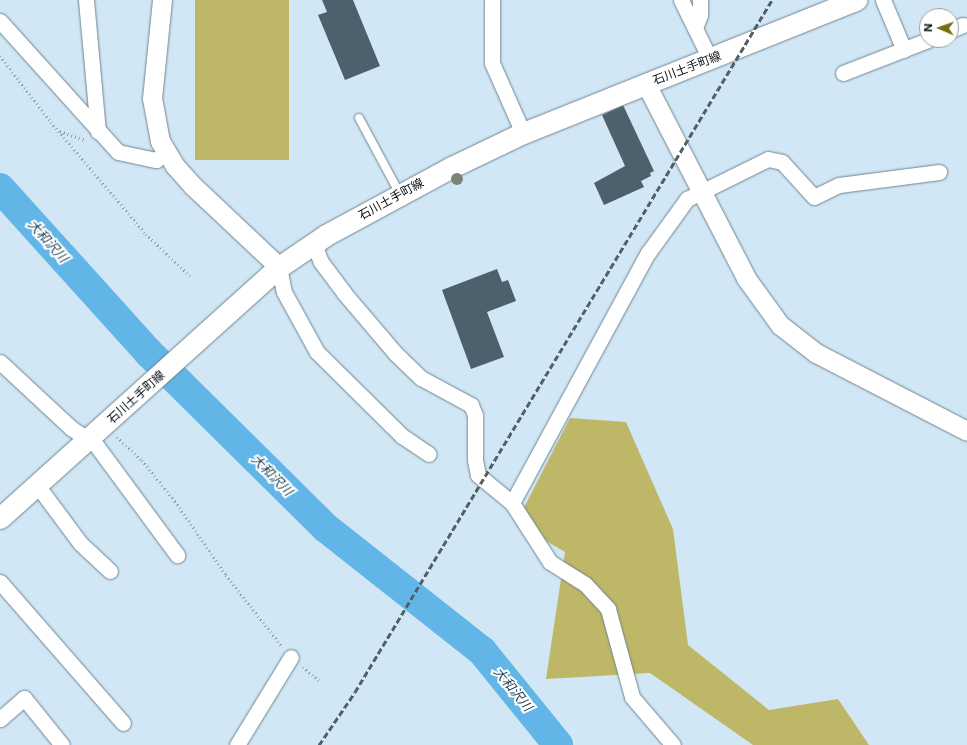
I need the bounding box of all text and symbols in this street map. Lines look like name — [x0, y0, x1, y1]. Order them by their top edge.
north arrow — [919, 8, 959, 48]
text: N — [921, 23, 935, 32]
street label: 石川土手町線 — [651, 48, 723, 88]
street label: 石川土手町線 — [356, 175, 426, 223]
water label: 大和沢川 — [25, 216, 71, 266]
street label: 石川土手町線 — [104, 368, 168, 426]
water label: 大和沢川 — [248, 451, 296, 499]
water label: 大和沢川 — [491, 664, 535, 714]

